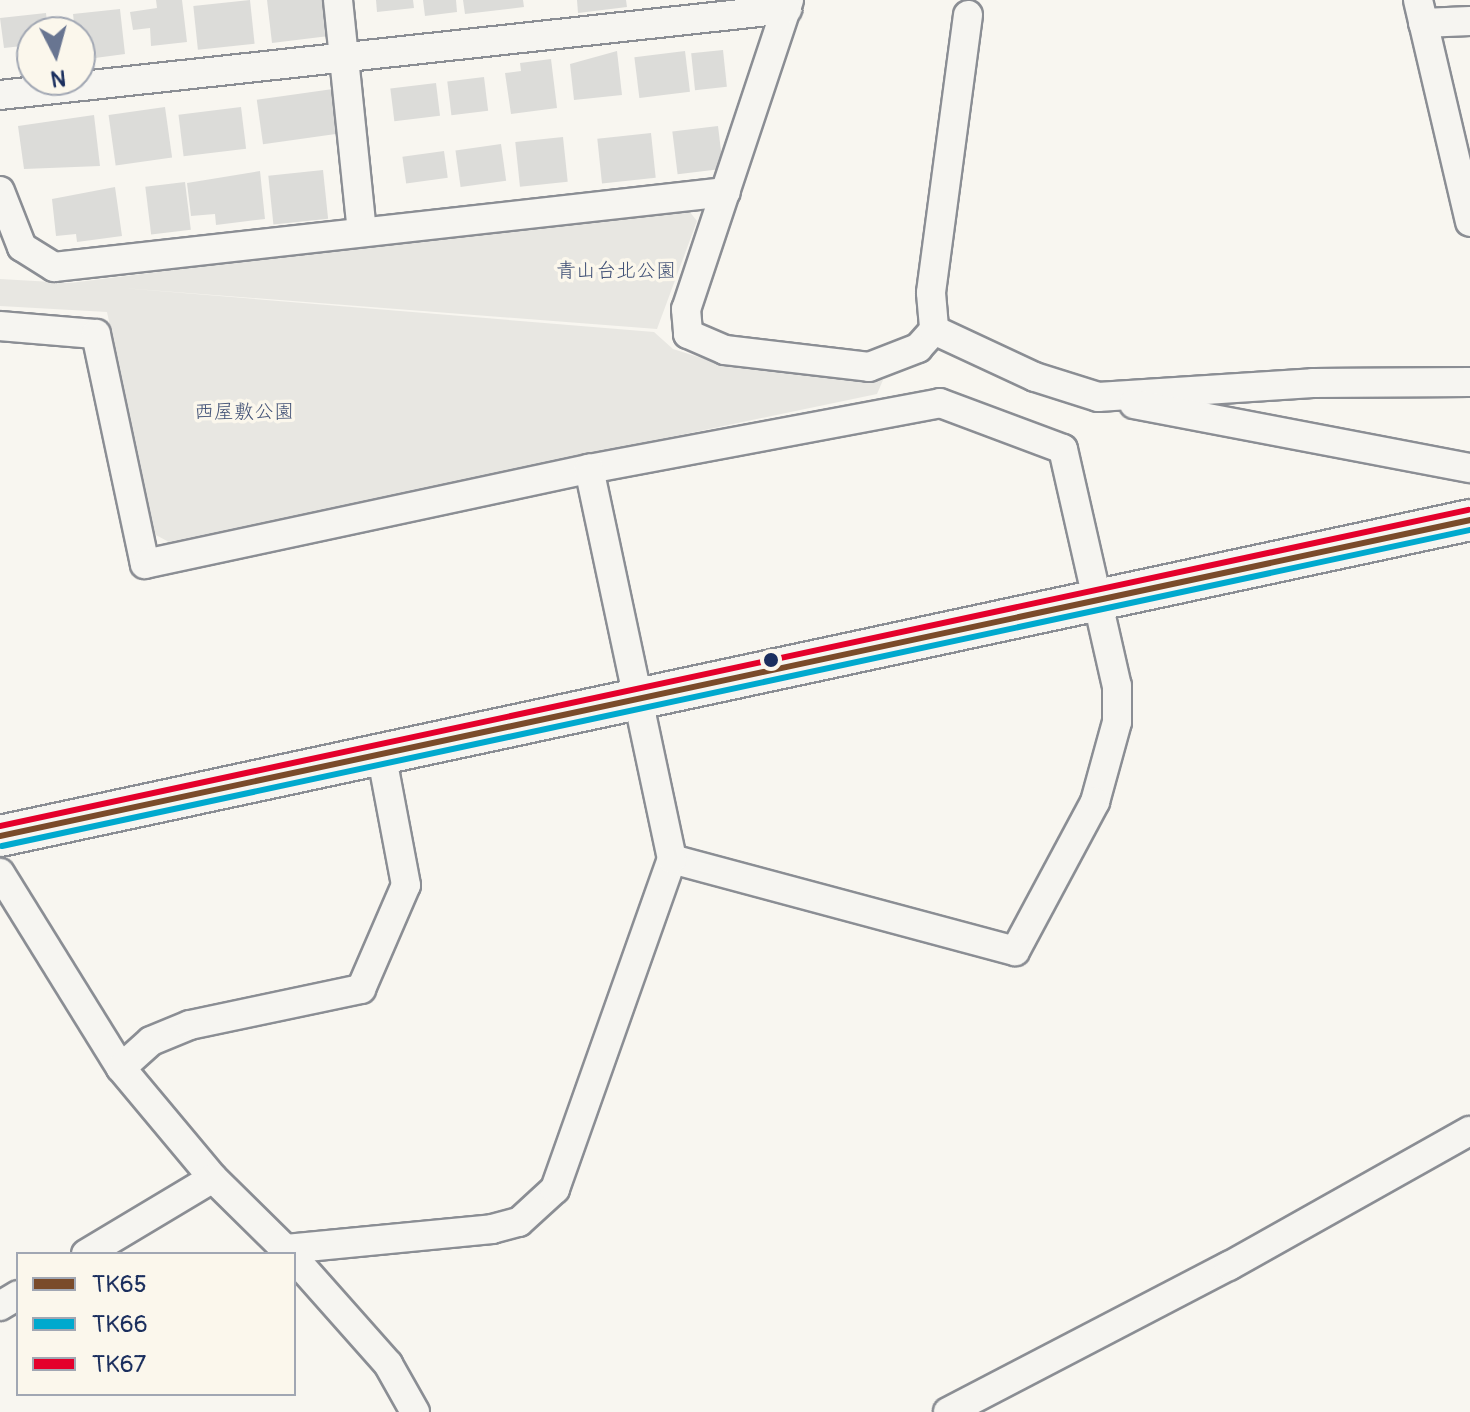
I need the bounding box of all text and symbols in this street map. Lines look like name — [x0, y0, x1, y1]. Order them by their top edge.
north arrow — [16, 16, 96, 96]
text: N — [49, 63, 67, 93]
park label: 青山台北公園 — [556, 258, 676, 282]
park label: 西屋敷公園 — [194, 399, 294, 423]
unlabelled marker — [763, 652, 779, 668]
legend — [16, 1252, 296, 1396]
text: TK65 — [92, 1270, 147, 1299]
text: TK66 — [92, 1310, 148, 1339]
text: TK67 — [92, 1350, 146, 1379]

